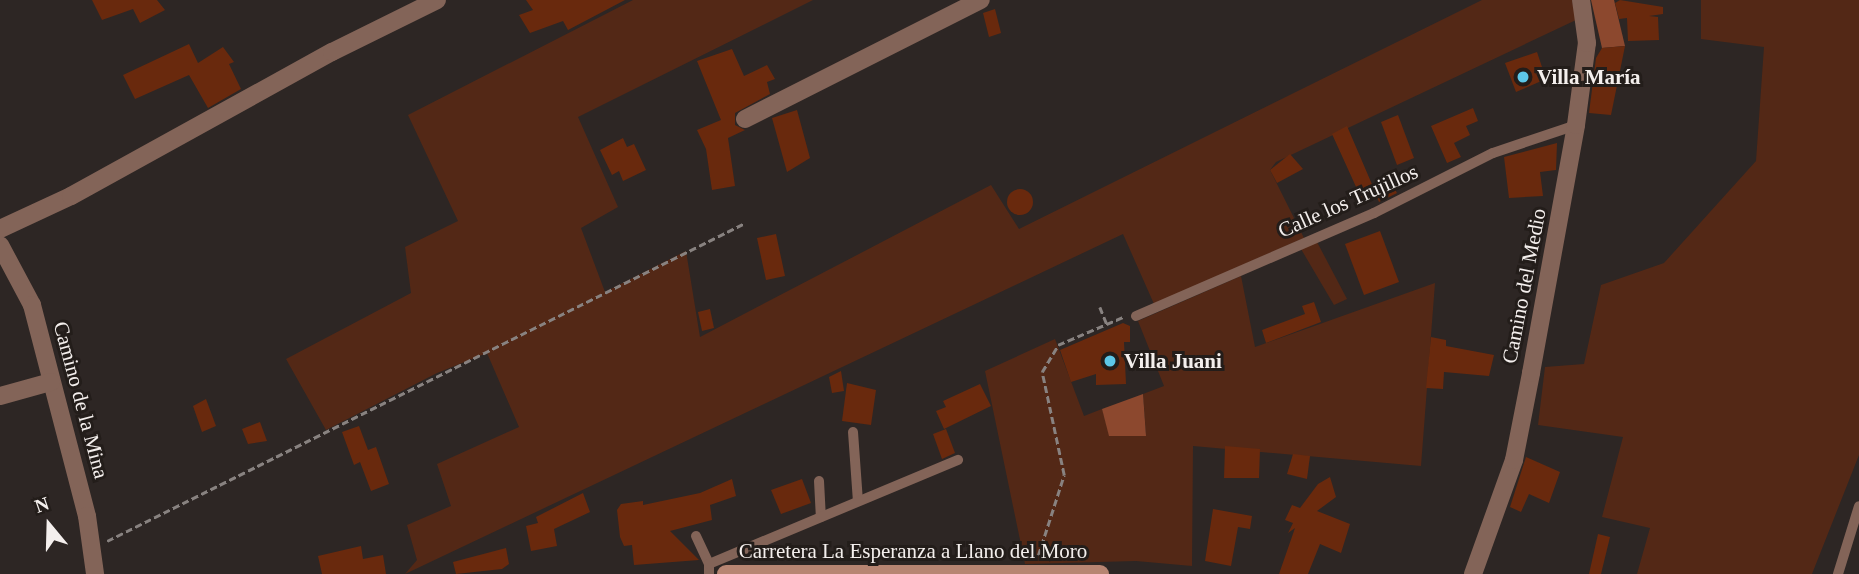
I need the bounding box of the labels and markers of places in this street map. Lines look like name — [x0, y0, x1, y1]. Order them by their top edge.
place label: Villa María — [1537, 64, 1641, 90]
marker: Villa María — [1515, 69, 1531, 85]
place label: Villa Juani — [1124, 348, 1222, 374]
marker: Villa Juani — [1102, 353, 1118, 369]

